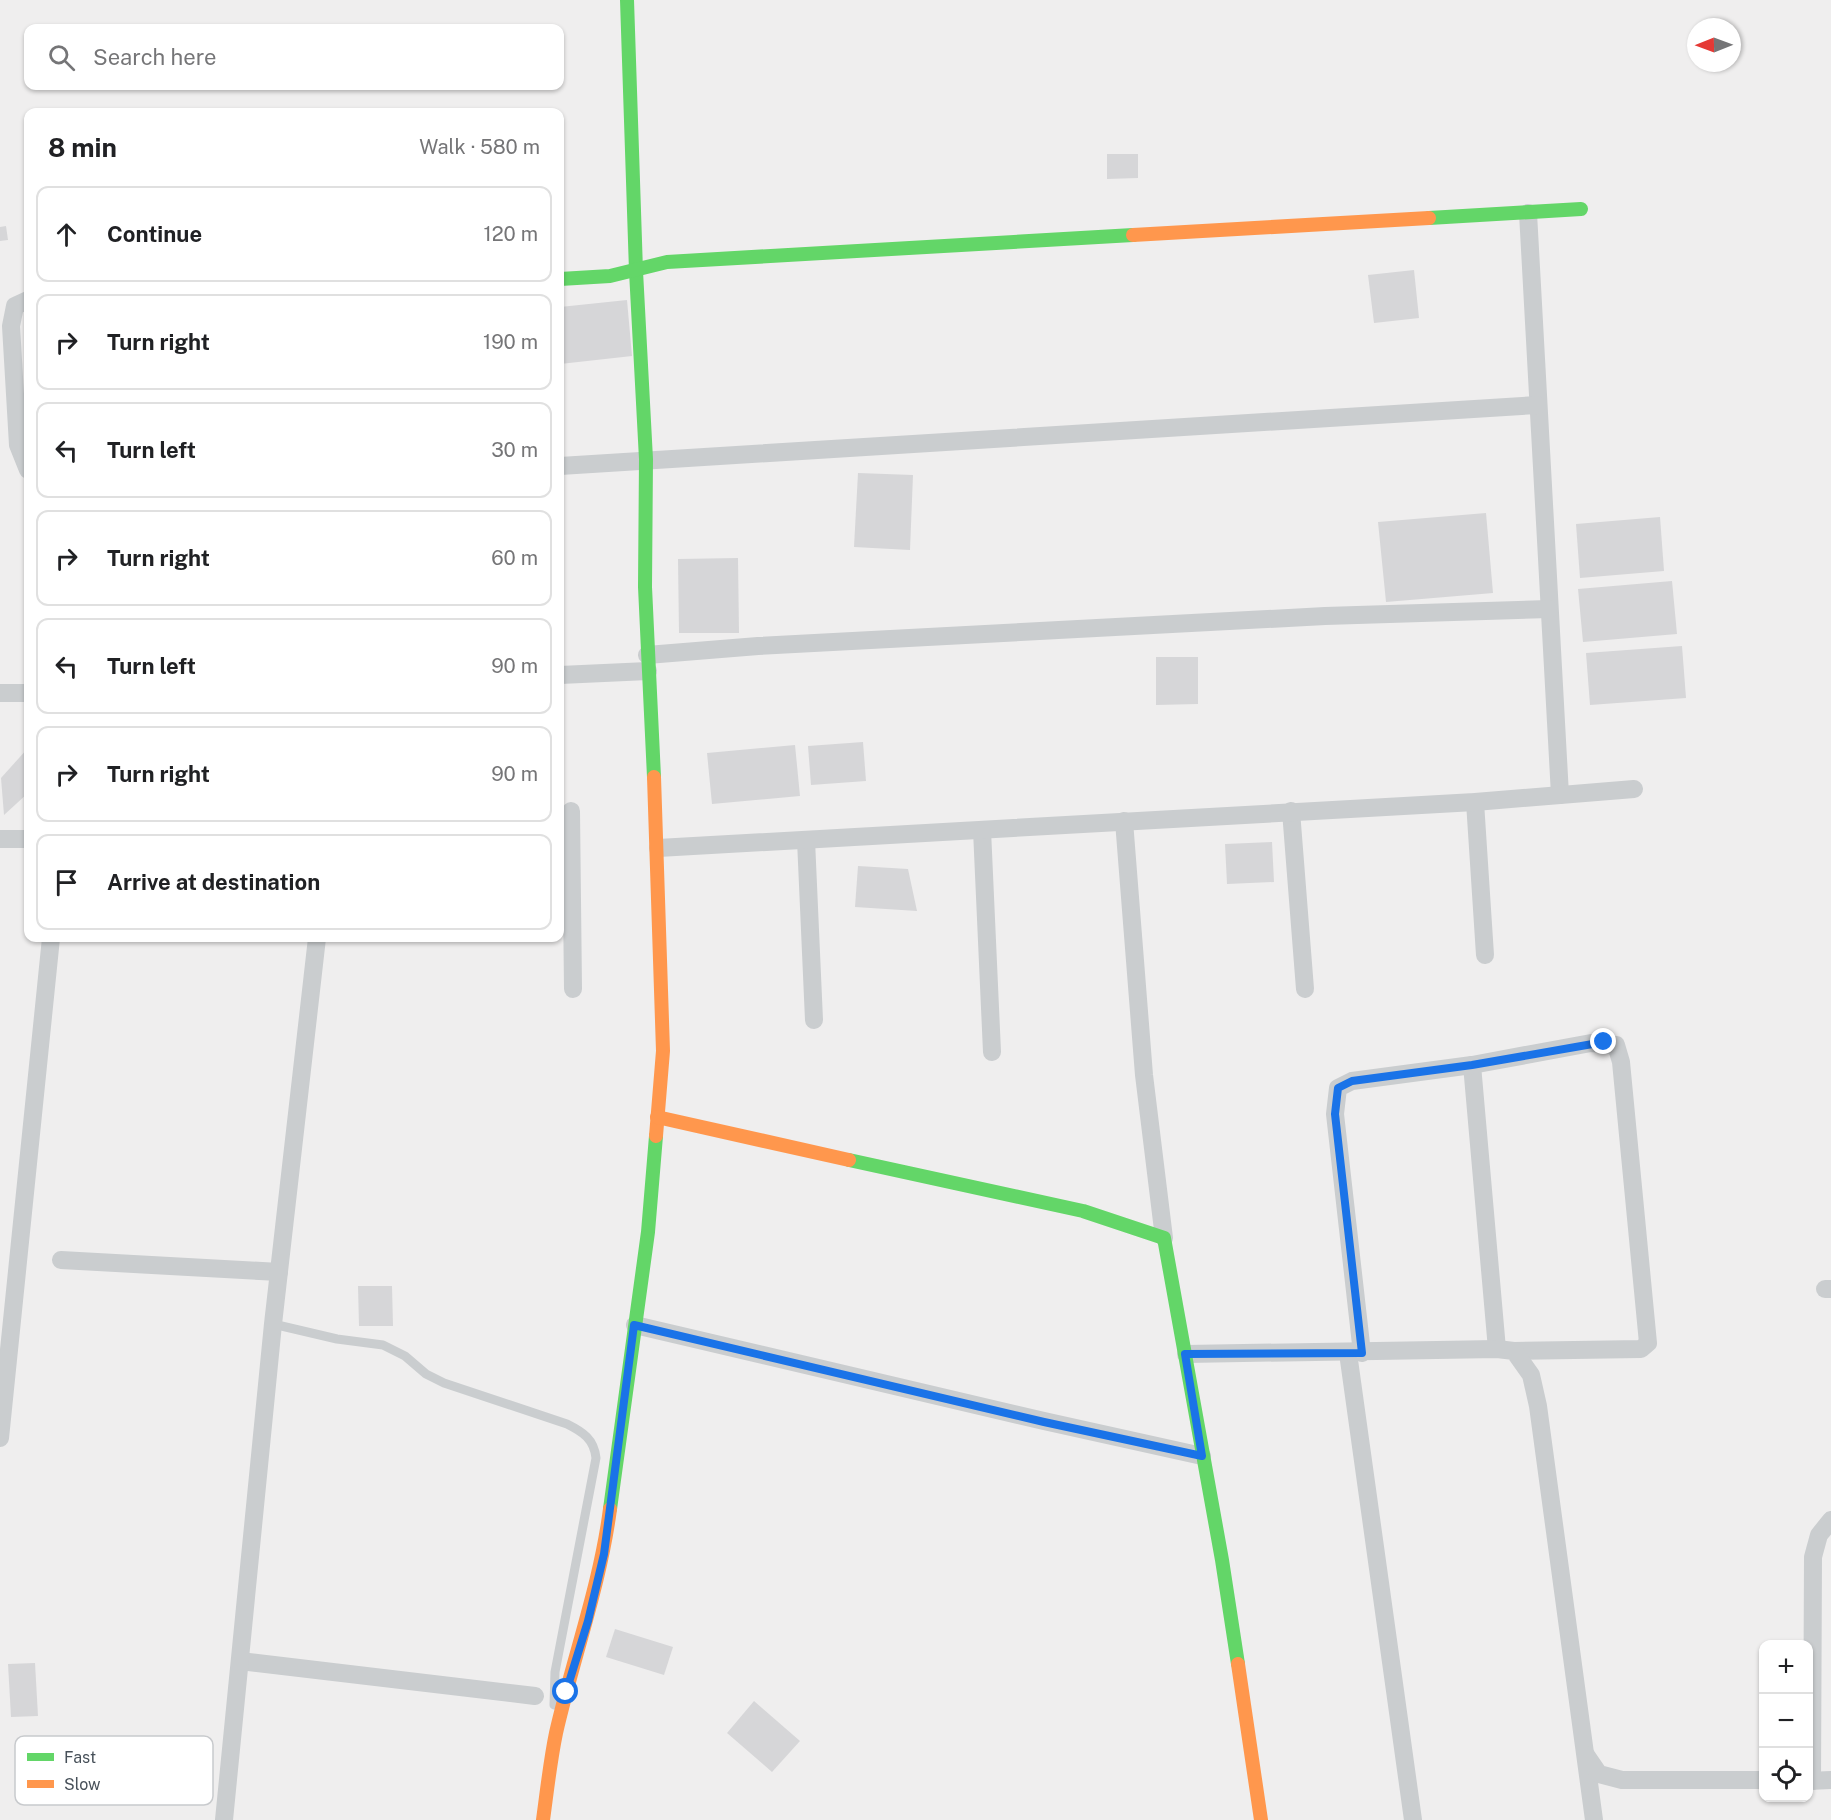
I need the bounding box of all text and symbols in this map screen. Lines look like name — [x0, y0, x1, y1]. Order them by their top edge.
north arrow — [1687, 18, 1741, 72]
search box — [24, 24, 564, 90]
icon: search — [45, 41, 78, 74]
text: Search here — [93, 44, 217, 70]
text: 8 min — [48, 132, 117, 163]
text: Walk · 580 m — [419, 135, 540, 159]
icon: ahead — [50, 218, 83, 251]
text: Continue — [107, 221, 202, 247]
text: 120 m — [484, 222, 538, 246]
icon: right — [50, 326, 83, 359]
text: Turn right — [107, 329, 210, 355]
text: 190 m — [483, 330, 538, 354]
icon: left — [50, 434, 83, 467]
text: Turn left — [107, 437, 196, 463]
text: 30 m — [491, 438, 538, 462]
icon: right — [50, 542, 83, 575]
text: Turn right — [107, 545, 210, 571]
text: 60 m — [491, 546, 538, 570]
icon: left — [50, 650, 83, 683]
text: Turn left — [107, 653, 196, 679]
text: 90 m — [491, 654, 538, 678]
icon: right — [50, 758, 83, 791]
text: Turn right — [107, 761, 210, 787]
text: 90 m — [491, 762, 538, 786]
icon: arrive — [50, 866, 83, 899]
text: Arrive at destination — [107, 869, 320, 895]
route end — [1590, 1028, 1616, 1054]
map controls — [1759, 1640, 1813, 1802]
button: + — [1759, 1640, 1813, 1694]
route start — [552, 1678, 578, 1704]
button: − — [1759, 1694, 1813, 1748]
legend — [15, 1736, 213, 1805]
text: Fast — [64, 1748, 96, 1767]
button: locate — [1759, 1748, 1813, 1802]
text: Slow — [64, 1775, 101, 1794]

